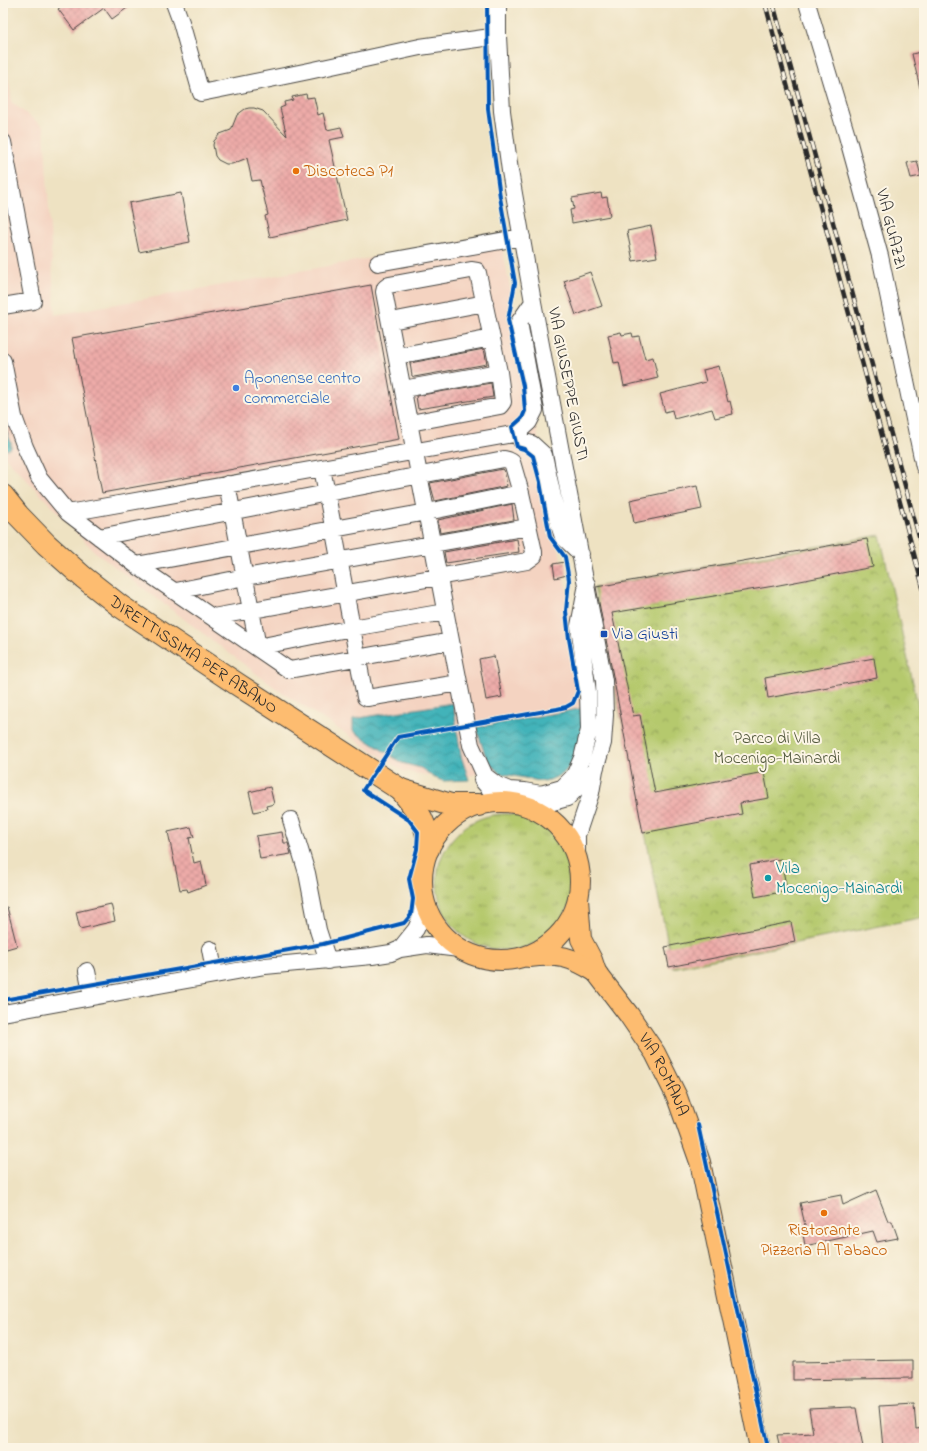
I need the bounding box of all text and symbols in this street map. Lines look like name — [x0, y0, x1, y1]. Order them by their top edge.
place label: Discoteca P1 — [303, 159, 394, 184]
marker: Discoteca P1 — [291, 166, 301, 176]
street label: VIA GUAZZI — [869, 185, 913, 272]
street label: VIA GIUSEPPE GIUSTI — [541, 304, 595, 463]
place label: Aponense centro commerciale — [244, 366, 361, 411]
marker: Aponense centro commerciale — [231, 383, 241, 393]
street label: DIRETTISSIMA PER ABANO — [103, 589, 283, 720]
place label: Via Giusti — [611, 622, 678, 647]
marker: Via Giusti — [599, 629, 609, 639]
park label: Parco di Villa Mocenigo-Mainardi — [714, 726, 840, 773]
place label: Vila Mocenigo-Mainardi — [775, 856, 903, 903]
marker: Vila Mocenigo-Mainardi — [763, 873, 773, 883]
street label: VIA ROMANA — [632, 1027, 695, 1119]
marker: Ristorante Pizzeria Al Tabaco — [819, 1208, 829, 1218]
place label: Ristorante Pizzeria Al Tabaco — [761, 1218, 887, 1263]

